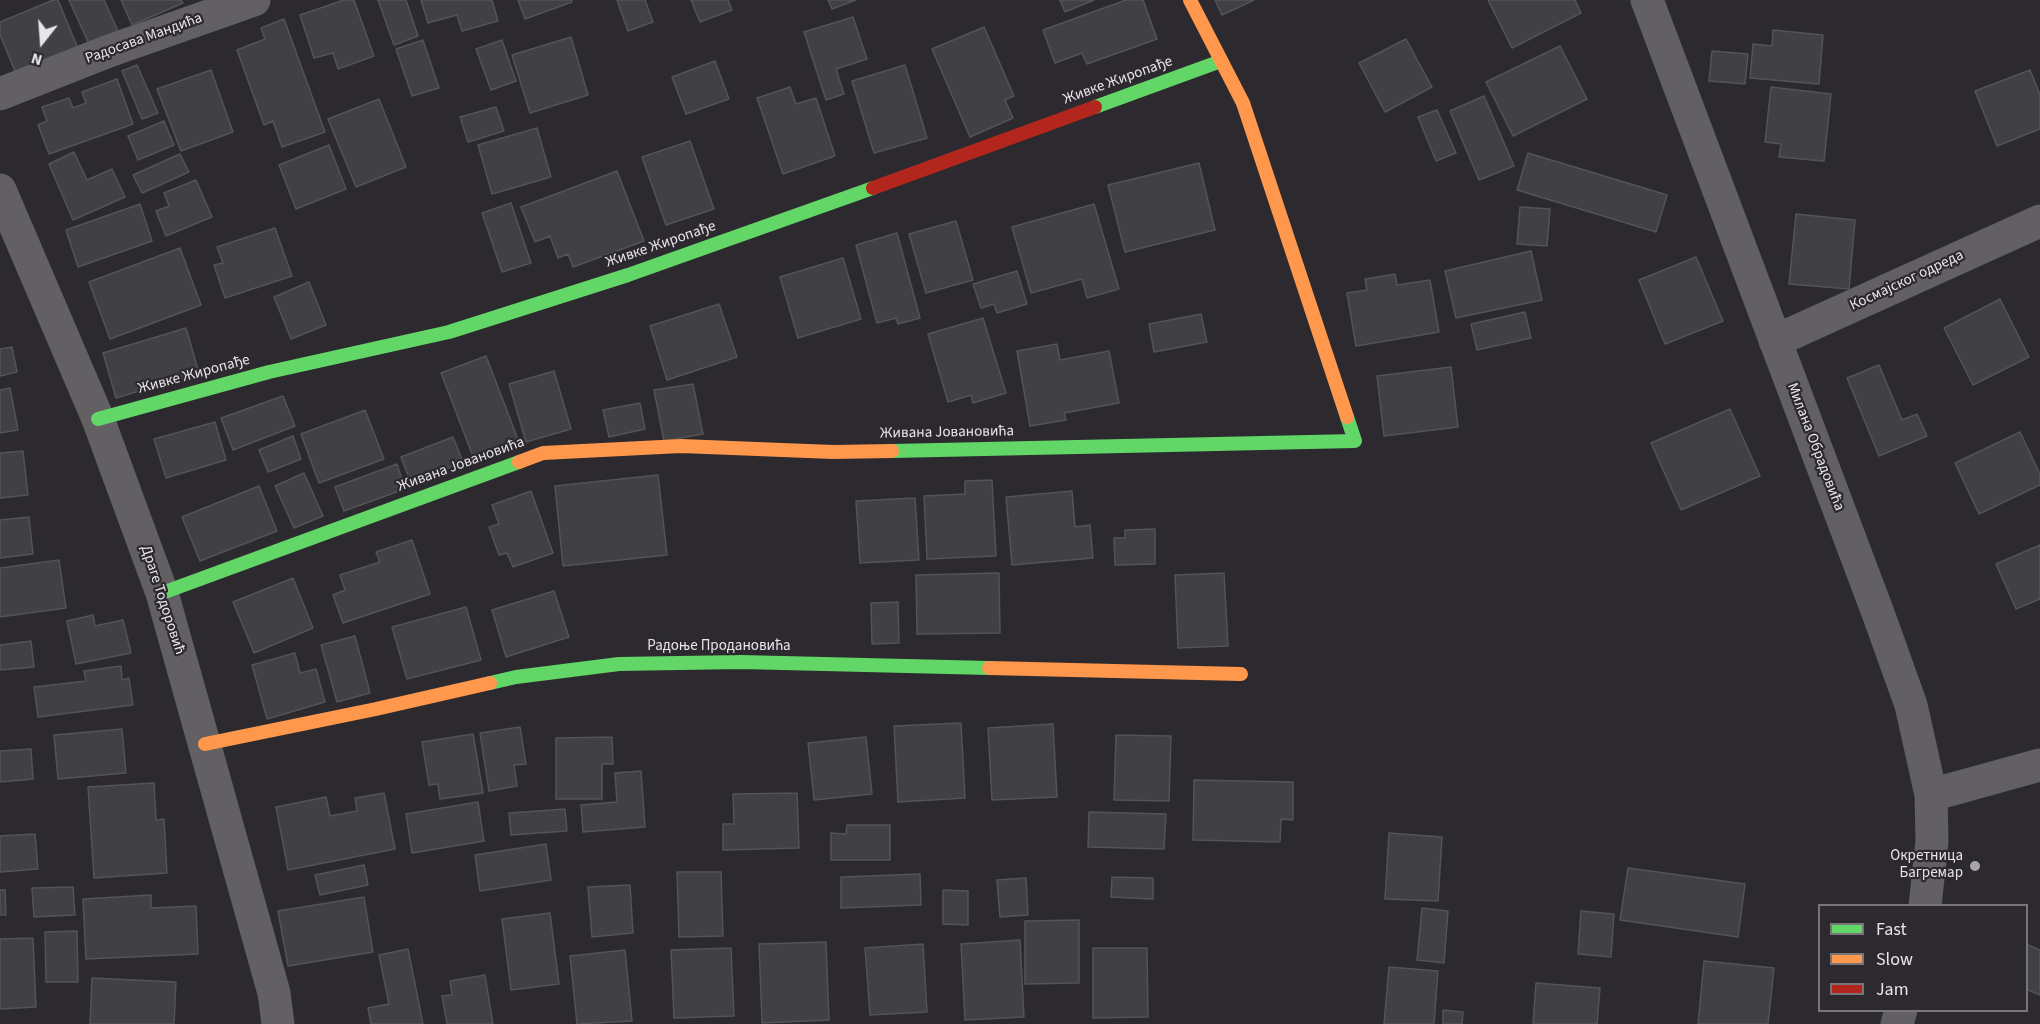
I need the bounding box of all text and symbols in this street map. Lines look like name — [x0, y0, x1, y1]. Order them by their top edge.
street label: Радосава Мандића — [83, 10, 205, 68]
north arrow — [12, 12, 72, 72]
text: N — [28, 47, 45, 71]
street label: Живке Жиропађе — [1061, 53, 1175, 109]
street label: Живке Жиропађе — [604, 218, 718, 272]
street label: Космајског одреда — [1847, 247, 1967, 315]
street label: Живке Жиропађе — [136, 351, 252, 399]
street label: Милана Обрадовића — [1782, 381, 1848, 513]
street label: Живана Јовановића — [880, 423, 1014, 443]
street label: Живана Јовановића — [395, 434, 527, 496]
street label: Драге Тодоровић — [136, 543, 188, 657]
street label: Радоње Продановића — [647, 638, 791, 656]
place label: Окретница Багремар — [1890, 848, 1963, 883]
marker: Окретница Багремар — [1968, 859, 1982, 873]
legend — [1818, 904, 2028, 1012]
text: Fast — [1876, 917, 1907, 942]
text: Slow — [1876, 947, 1913, 972]
text: Jam — [1876, 977, 1909, 1002]

